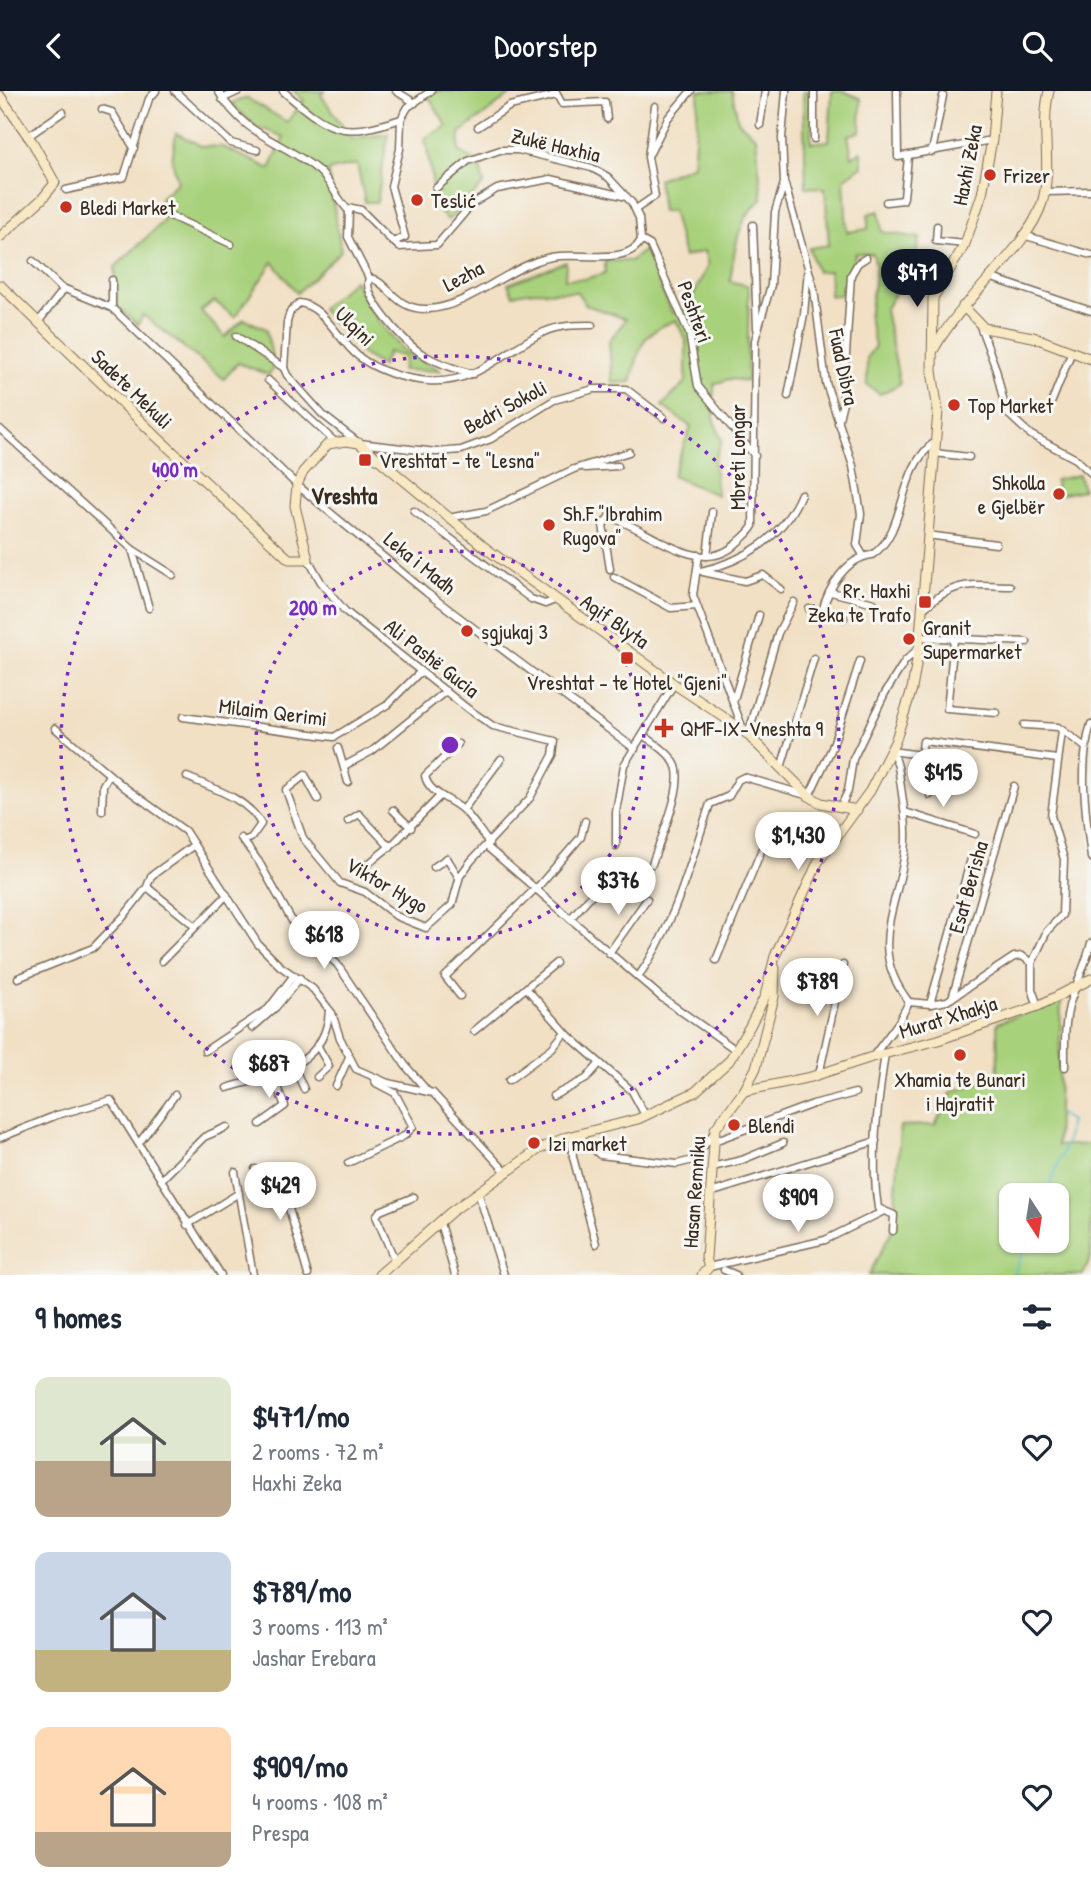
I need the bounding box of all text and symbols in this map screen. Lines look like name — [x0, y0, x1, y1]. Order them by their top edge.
text: Doorstep — [494, 24, 597, 67]
icon: back — [35, 27, 73, 65]
icon: search — [1018, 27, 1056, 65]
street label: Zukë Haxhia — [509, 121, 603, 169]
street label: Haxhi Zeka — [945, 122, 989, 208]
place label: Frizer — [1003, 161, 1050, 190]
marker: Frizer — [982, 167, 998, 183]
place label: Teslić — [431, 186, 477, 215]
marker: Teslić — [409, 192, 425, 208]
place label: Bledi Market — [80, 193, 176, 222]
marker: Bledi Market — [58, 199, 74, 215]
pin: $471 — [876, 249, 958, 309]
street label: Lezha — [438, 253, 488, 299]
text: $471 — [897, 256, 937, 287]
street label: Peshteri — [670, 277, 720, 347]
street label: Ulqini — [329, 300, 381, 352]
street label: Fuad Dibra — [822, 325, 866, 408]
street label: Sadete Mekuli — [85, 343, 179, 435]
street label: Bedri Sokoli — [458, 373, 552, 441]
place label: Top Market — [968, 391, 1054, 420]
marker: Top Market — [946, 397, 962, 413]
street label: Mbreti Longar — [723, 404, 752, 510]
place label: Vreshtat - te "Lesna" — [379, 446, 540, 475]
marker: Vreshtat - te "Lesna" — [357, 452, 373, 468]
text: 400 m — [152, 455, 198, 484]
place label: Shkolla e Gjelbër — [978, 468, 1045, 521]
district label: Vreshta — [311, 480, 377, 511]
marker: Shkolla e Gjelbër — [1051, 486, 1067, 502]
place label: Sh.F."Ibrahim Rugova" — [563, 499, 662, 552]
marker: Sh.F."Ibrahim Rugova" — [541, 517, 557, 533]
street label: Leka i Madh — [378, 525, 462, 601]
place label: Rr. Haxhi Zeka te Trafo — [808, 576, 911, 629]
street label: Aqif Blyta — [575, 587, 655, 655]
text: 200 m — [289, 593, 337, 622]
marker: Rr. Haxhi Zeka te Trafo — [917, 594, 933, 610]
street label: Ali Pashë Gucia — [378, 612, 486, 704]
place label: Granit Supermarket — [923, 613, 1022, 666]
place label: sgjukaj 3 — [481, 617, 548, 646]
marker: sgjukaj 3 — [459, 623, 475, 639]
marker: Granit Supermarket — [901, 631, 917, 647]
marker: Vreshtat - te Hotel "Gjeni" — [619, 650, 635, 666]
place label: Vreshtat - te Hotel "Gjeni" — [527, 668, 727, 697]
street label: Milaim Qerimi — [217, 691, 329, 733]
place label: QMF-IX-Vneshta 9 — [680, 714, 823, 743]
marker: QMF-IX-Vneshta 9 — [654, 718, 674, 738]
centre of rings — [438, 733, 462, 757]
pin: $415 — [902, 749, 984, 809]
text: $415 — [924, 756, 962, 787]
pin: $1,430 — [741, 813, 855, 872]
text: $1,430 — [771, 819, 825, 850]
street label: Esat Berisha — [941, 838, 995, 936]
street label: Viktor Hygo — [341, 850, 433, 920]
pin: $376 — [577, 857, 659, 917]
text: $376 — [597, 864, 639, 895]
pin: $618 — [283, 911, 365, 971]
text: $618 — [304, 918, 344, 949]
pin: $789 — [776, 958, 858, 1018]
text: $789 — [796, 965, 838, 996]
street label: Murat Xhakja — [896, 988, 1000, 1046]
pin: $687 — [228, 1041, 310, 1100]
text: $687 — [248, 1047, 290, 1078]
marker: Xhamia te Bunari i Hajratit — [952, 1047, 968, 1063]
place label: Xhamia te Bunari i Hajratit — [894, 1065, 1026, 1118]
place label: Blendi — [748, 1111, 795, 1140]
marker: Blendi — [726, 1117, 742, 1133]
place label: Izi market — [548, 1129, 627, 1158]
street label: Hasan Remniku — [676, 1134, 712, 1249]
marker: Izi market — [526, 1135, 542, 1151]
pin: $429 — [239, 1163, 321, 1222]
text: $429 — [260, 1169, 300, 1200]
pin: $909 — [757, 1175, 839, 1234]
text: $909 — [779, 1181, 817, 1212]
north arrow — [999, 1183, 1069, 1253]
map controls — [999, 1183, 1069, 1253]
text: 9 homes — [35, 1297, 122, 1337]
icon: filters — [1018, 1298, 1056, 1336]
text: $471/mo — [252, 1396, 349, 1436]
icon: home — [91, 1405, 175, 1489]
icon: heart — [1018, 1428, 1056, 1466]
text: 2 rooms · 72 m² — [252, 1436, 384, 1467]
text: Haxhi Zeka — [252, 1467, 342, 1498]
text: $789/mo — [252, 1571, 351, 1611]
icon: home — [91, 1580, 175, 1664]
icon: heart — [1018, 1603, 1056, 1641]
text: 3 rooms · 113 m² — [252, 1611, 388, 1642]
text: Jashar Erebara — [252, 1642, 376, 1673]
text: $909/mo — [252, 1746, 348, 1786]
icon: home — [91, 1755, 175, 1839]
icon: heart — [1018, 1778, 1056, 1816]
text: 4 rooms · 108 m² — [252, 1786, 388, 1817]
text: Prespa — [252, 1817, 309, 1848]

